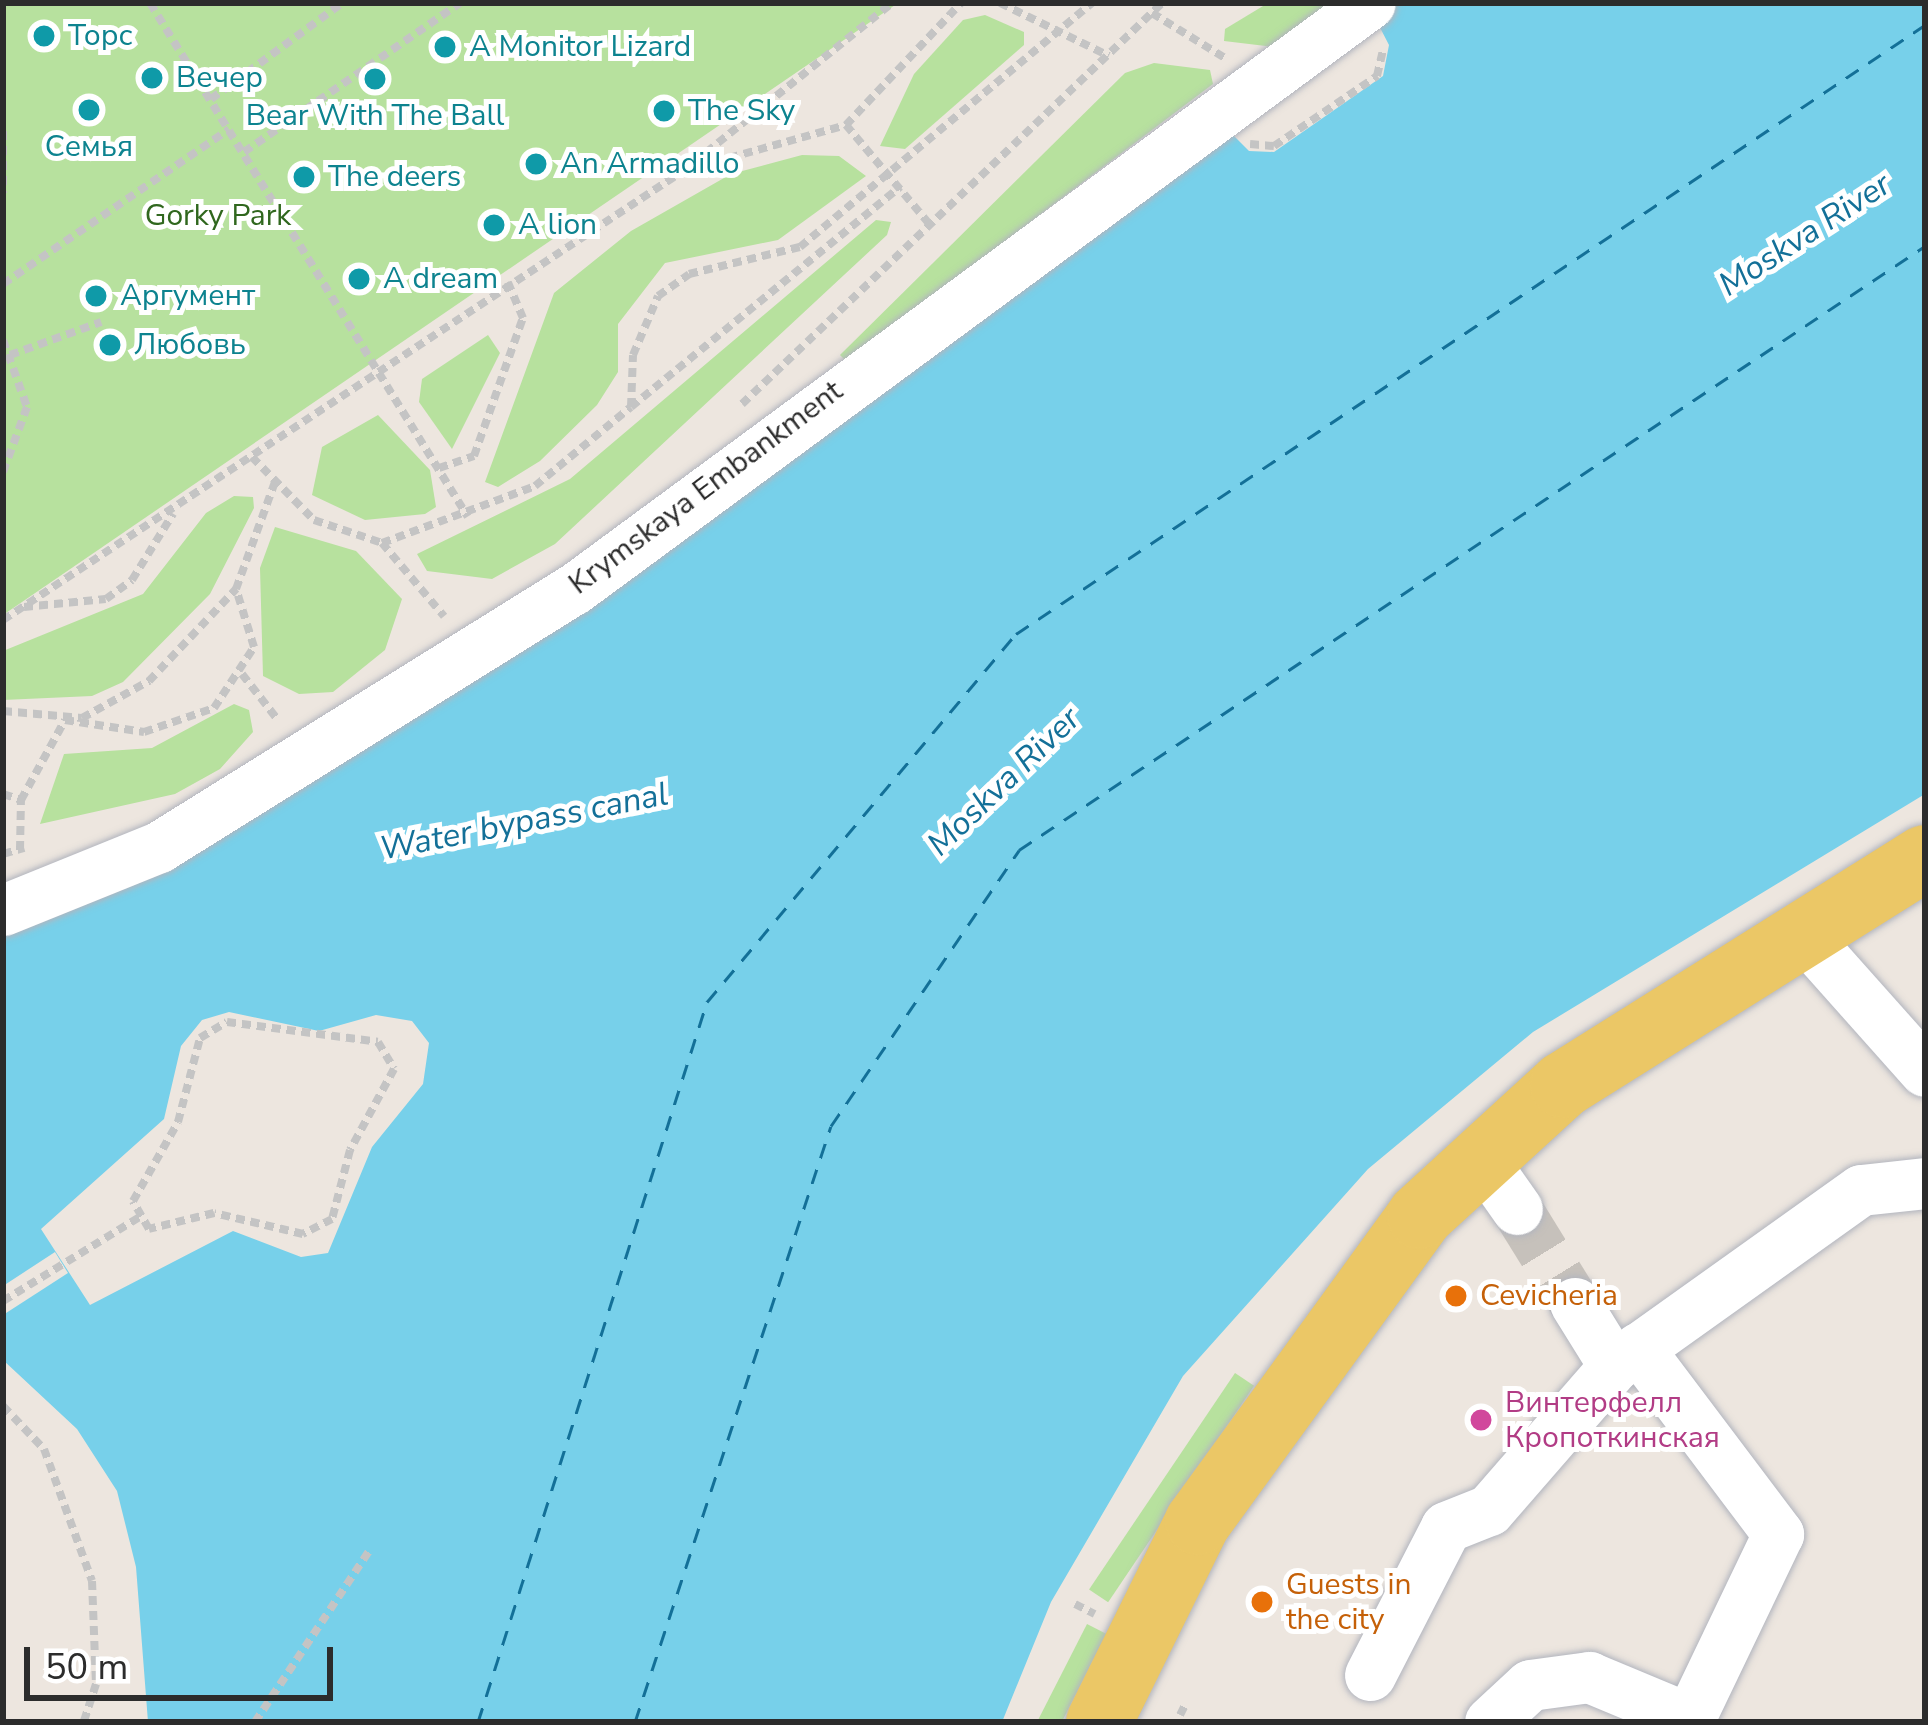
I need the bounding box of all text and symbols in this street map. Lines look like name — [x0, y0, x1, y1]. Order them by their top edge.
place label: Торс — [68, 18, 133, 54]
marker: Торс — [31, 23, 57, 49]
place label: A Monitor Lizard — [469, 29, 691, 65]
marker: A Monitor Lizard — [432, 34, 458, 60]
place label: Вечер — [176, 60, 263, 96]
marker: Вечер — [139, 65, 165, 91]
marker: Bear With The Ball — [362, 66, 388, 92]
place label: The Sky — [688, 93, 795, 129]
marker: Семья — [76, 97, 102, 123]
place label: Bear With The Ball — [246, 98, 504, 134]
marker: The Sky — [651, 98, 677, 124]
place label: Семья — [45, 129, 133, 165]
place label: An Armadillo — [560, 146, 740, 182]
marker: An Armadillo — [523, 151, 549, 177]
place label: The deers — [328, 159, 461, 195]
marker: The deers — [291, 164, 317, 190]
water label: Moskva River — [1712, 165, 1898, 305]
park label: Gorky Park — [145, 198, 291, 234]
place label: A lion — [518, 207, 597, 243]
marker: A lion — [481, 212, 507, 238]
place label: A dream — [383, 261, 498, 297]
marker: A dream — [346, 266, 372, 292]
place label: Аргумент — [120, 278, 255, 314]
marker: Аргумент — [83, 283, 109, 309]
place label: Любовь — [134, 327, 246, 363]
marker: Любовь — [97, 332, 123, 358]
street label: Krymskaya Embankment — [562, 373, 850, 603]
water label: Moskva River — [919, 699, 1089, 865]
water label: Water bypass canal — [377, 775, 671, 869]
place label: Cevicheria — [1480, 1278, 1618, 1314]
marker: Cevicheria — [1443, 1283, 1469, 1309]
place label: Винтерфелл Кропоткинская — [1505, 1385, 1720, 1456]
marker: Винтерфелл Кропоткинская — [1468, 1407, 1494, 1433]
place label: Guests in thе city — [1286, 1567, 1411, 1638]
marker: Guests in thе city — [1249, 1589, 1275, 1615]
scale bar — [30, 1623, 339, 1697]
text: 50 m — [45, 1643, 128, 1692]

